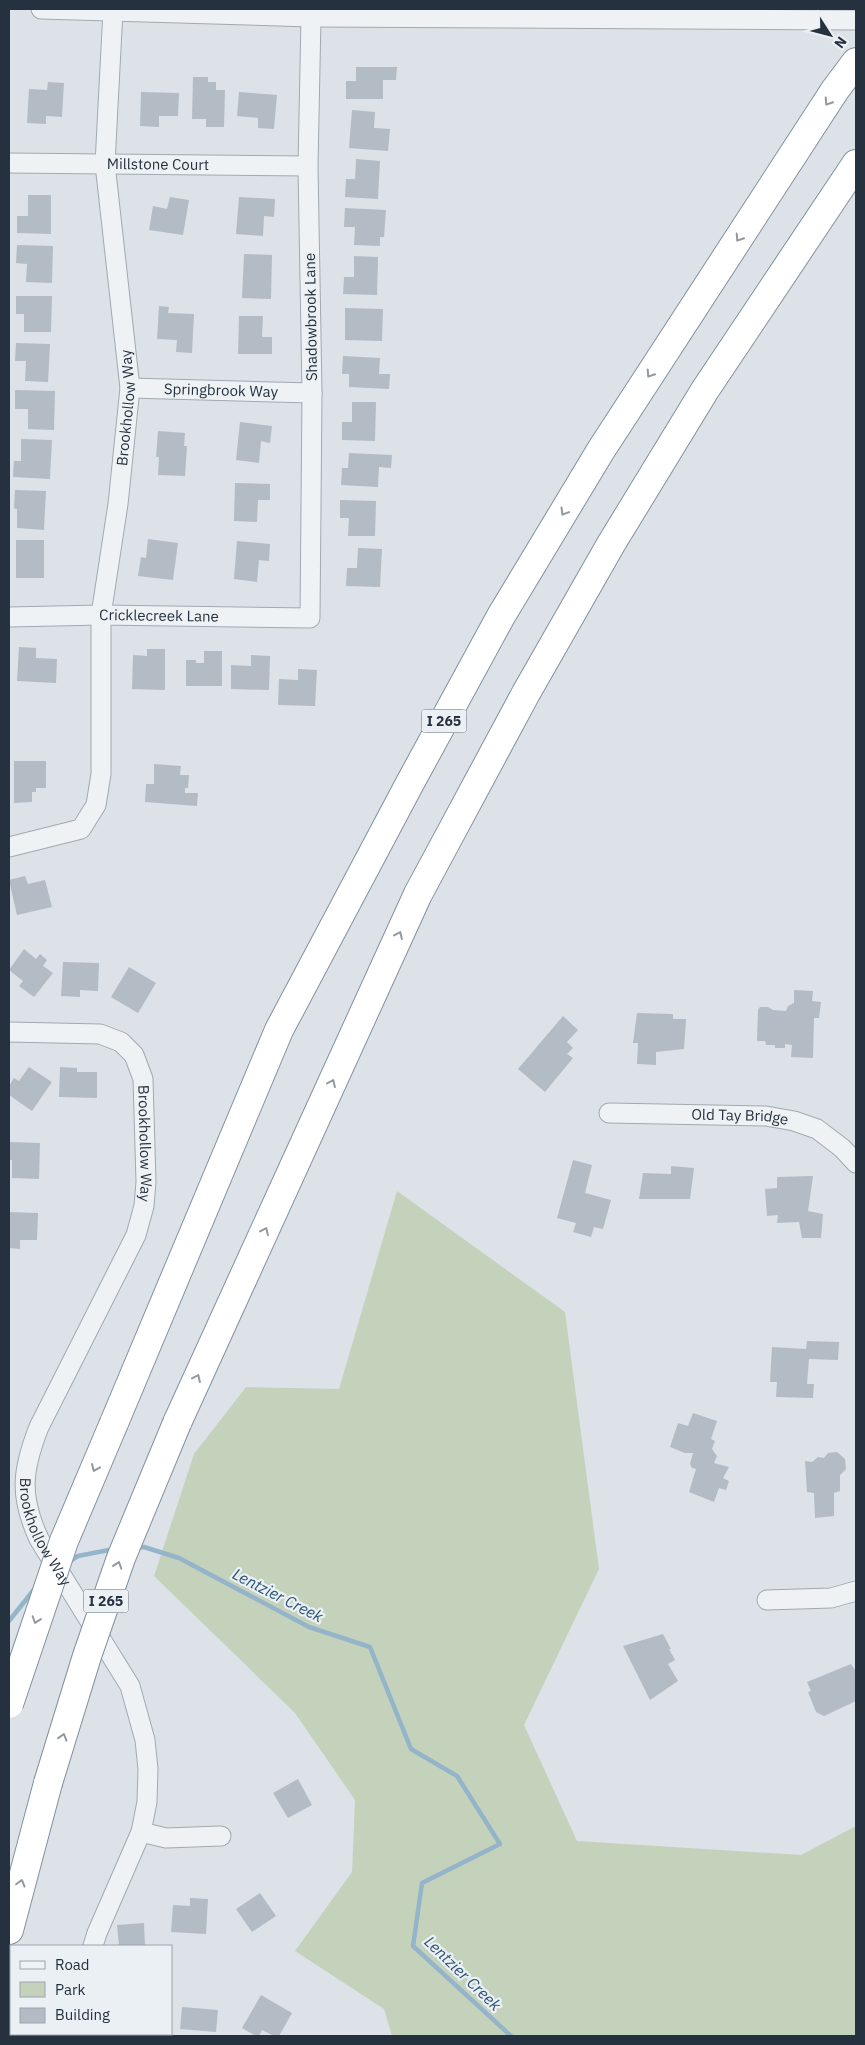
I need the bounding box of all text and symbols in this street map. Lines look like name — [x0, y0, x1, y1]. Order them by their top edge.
north arrow — [805, 10, 855, 60]
text: N — [830, 33, 851, 52]
one-way arrow — [824, 97, 834, 106]
street label: Millstone Court — [107, 154, 209, 174]
one-way arrow — [736, 232, 745, 242]
street label: Shadowbrook Lane — [300, 253, 321, 381]
street label: Brookhollow Way — [112, 348, 140, 467]
one-way arrow — [647, 368, 656, 378]
street label: Springbrook Way — [164, 379, 279, 401]
one-way arrow — [560, 506, 570, 515]
street label: Cricklecreek Lane — [99, 605, 219, 626]
road number: I 265 — [422, 709, 466, 732]
one-way arrow — [393, 931, 404, 940]
one-way arrow — [326, 1079, 336, 1088]
street label: Brookhollow Way — [134, 1085, 156, 1203]
street label: Old Tay Bridge — [691, 1105, 790, 1129]
one-way arrow — [258, 1227, 268, 1236]
one-way arrow — [191, 1374, 201, 1383]
one-way arrow — [90, 1463, 101, 1472]
street label: Brookhollow Way — [16, 1477, 76, 1590]
one-way arrow — [112, 1562, 122, 1570]
water label: Lentzier Creek — [229, 1564, 327, 1627]
road number: I 265 — [84, 1590, 128, 1612]
one-way arrow — [32, 1615, 42, 1623]
one-way arrow — [57, 1733, 67, 1741]
one-way arrow — [16, 1880, 26, 1888]
water label: Lentzier Creek — [420, 1931, 506, 2015]
legend — [10, 1945, 172, 2035]
text: Road — [55, 1955, 90, 1974]
text: Park — [55, 1980, 85, 1999]
text: Building — [55, 2005, 110, 2024]

